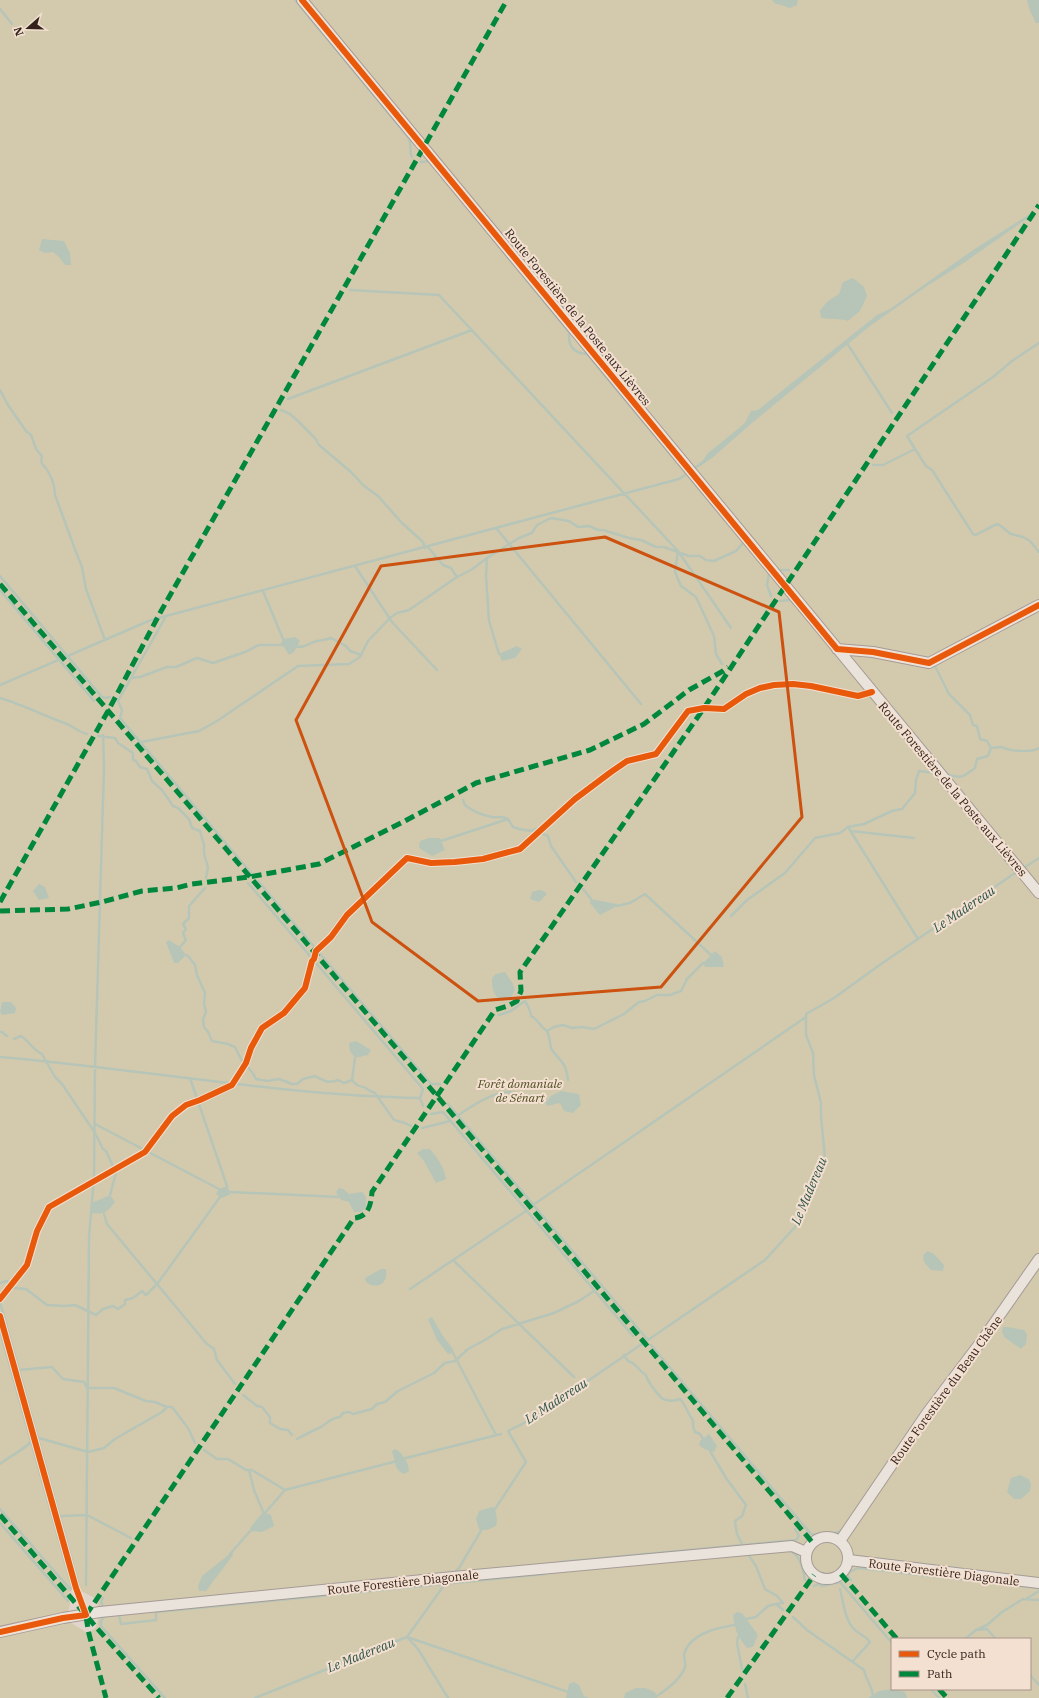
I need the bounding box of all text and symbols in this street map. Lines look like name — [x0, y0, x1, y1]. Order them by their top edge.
north arrow — [8, 8, 48, 48]
text: N — [10, 25, 27, 38]
street label: Route Forestière de la Poste aux Lièvres — [502, 226, 654, 409]
street label: Route Forestière de la Poste aux Lièvres — [875, 699, 1031, 879]
water label: Le Madereau — [929, 882, 999, 937]
park label: Forêt domaniale de Sénart — [477, 1076, 563, 1105]
water label: Le Madereau — [787, 1154, 831, 1228]
street label: Route Forestière du Beau Chêne — [887, 1313, 1005, 1467]
water label: Le Madereau — [521, 1374, 591, 1428]
street label: Route Forestière Diagonale — [868, 1555, 1020, 1589]
street label: Route Forestière Diagonale — [327, 1567, 479, 1597]
water label: Le Madereau — [324, 1633, 398, 1677]
legend — [891, 1638, 1031, 1690]
text: Cycle path — [927, 1646, 986, 1661]
text: Path — [927, 1666, 953, 1681]

